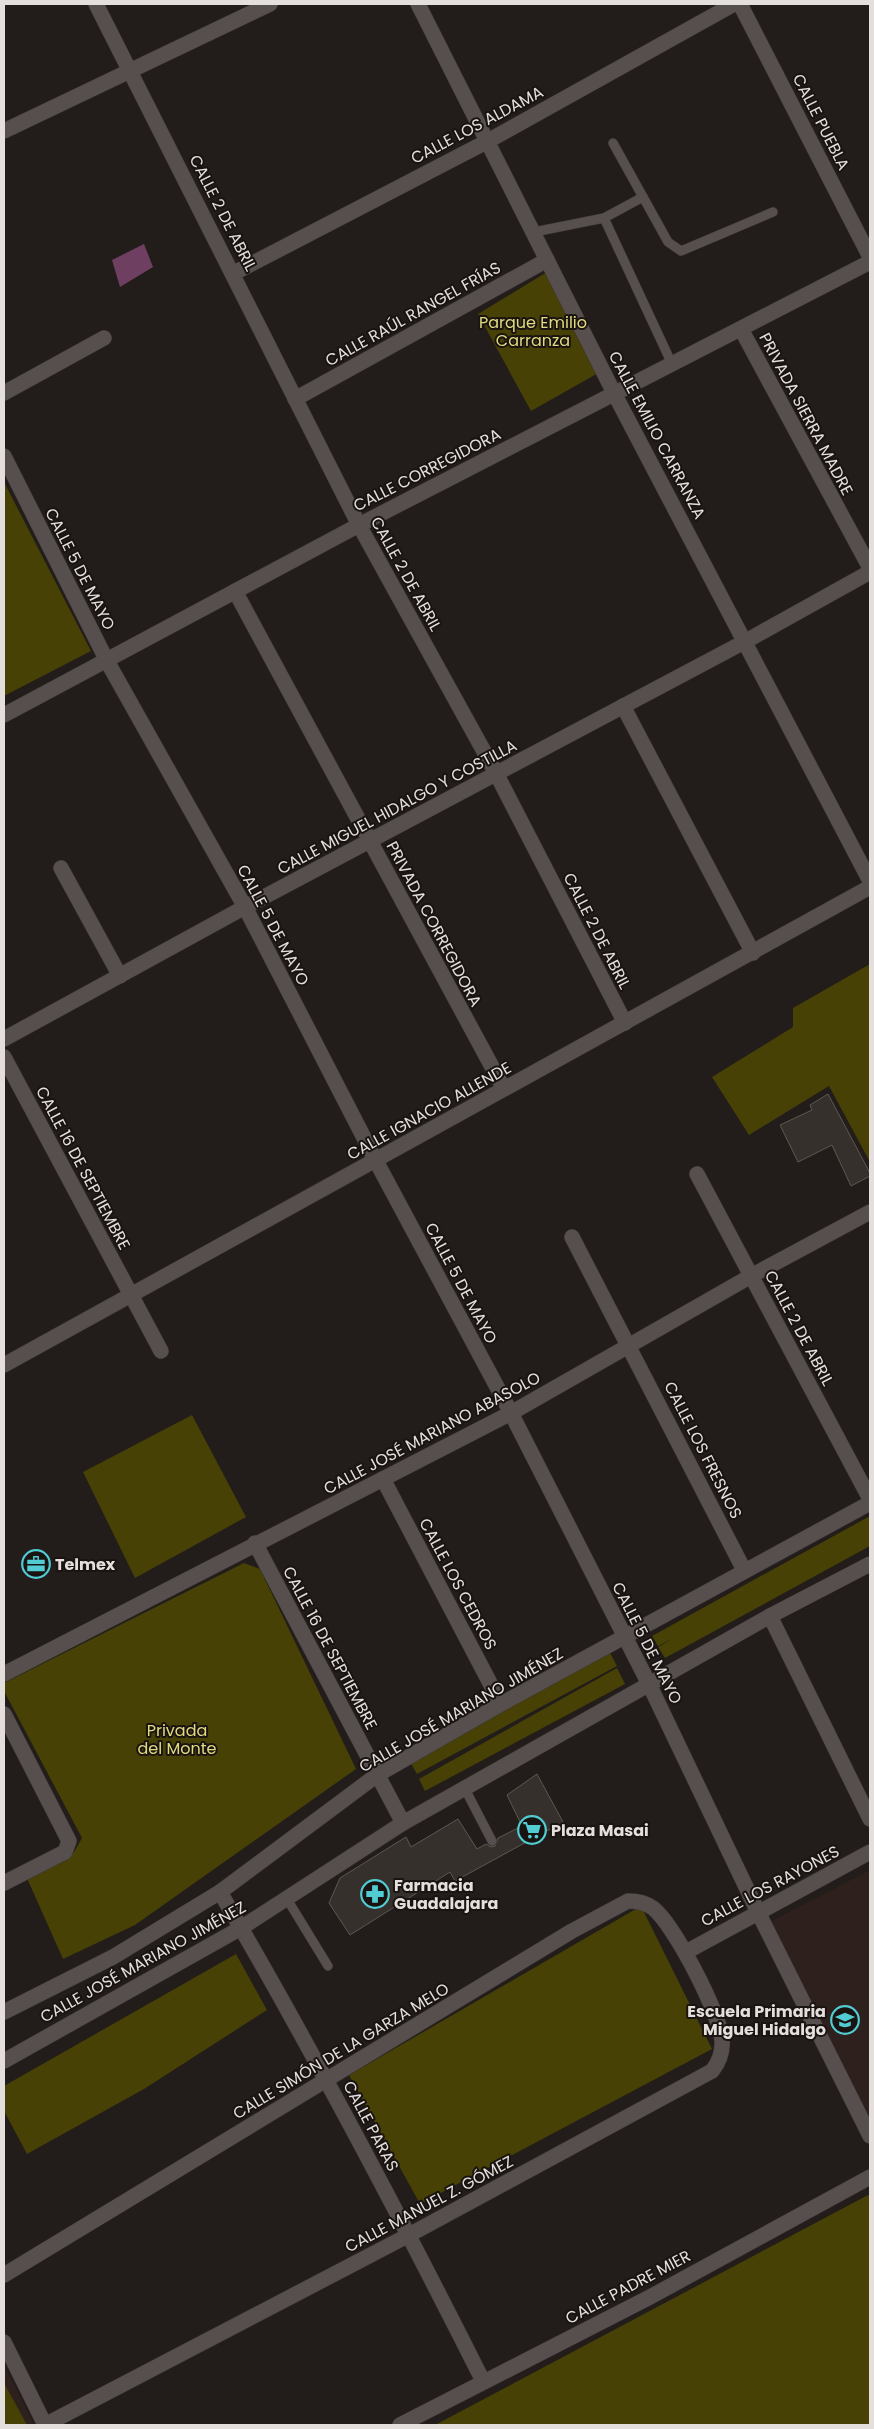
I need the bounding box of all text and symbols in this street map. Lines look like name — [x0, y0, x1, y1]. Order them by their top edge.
street label: CALLE PUEBLA — [787, 70, 855, 174]
street label: CALLE LOS ALDAMA — [407, 80, 547, 170]
street label: CALLE 2 DE ABRIL — [184, 151, 262, 275]
street label: CALLE RAÚL RANGEL FRÍAS — [321, 256, 505, 372]
park label: Parque Emilio Carranza — [479, 311, 587, 352]
street label: PRIVADA SIERRA MADRE — [753, 329, 859, 499]
street label: CALLE EMILIO CARRANZA — [603, 347, 711, 523]
street label: CALLE CORREGIDORA — [349, 423, 505, 517]
street label: CALLE 5 DE MAYO — [39, 504, 121, 634]
street label: CALLE 2 DE ABRIL — [365, 513, 447, 636]
street label: CALLE MIGUEL HIDALGO Y COSTILLA — [273, 734, 521, 880]
street label: PRIVADA CORREGIDORA — [381, 837, 488, 1011]
street label: CALLE 5 DE MAYO — [231, 860, 315, 990]
street label: CALLE 2 DE ABRIL — [558, 869, 636, 993]
street label: CALLE IGNACIO ALLENDE — [343, 1056, 515, 1166]
street label: CALLE 16 DE SEPTIEMBRE — [30, 1082, 136, 1254]
street label: CALLE 5 DE MAYO — [419, 1218, 503, 1348]
street label: CALLE 2 DE ABRIL — [759, 1266, 839, 1390]
street label: CALLE JOSÉ MARIANO ABASOLO — [320, 1366, 544, 1500]
street label: CALLE LOS FRESNOS — [658, 1377, 748, 1523]
street label: CALLE LOS CEDROS — [414, 1514, 502, 1654]
office icon: Telmex — [21, 1549, 51, 1579]
place label: Telmex — [55, 1553, 116, 1576]
street label: CALLE 16 DE SEPTIEMBRE — [277, 1562, 383, 1734]
street label: CALLE 5 DE MAYO — [606, 1578, 688, 1708]
street label: CALLE JOSÉ MARIANO JIMÉNEZ — [355, 1642, 567, 1778]
park label: Privada del Monte — [138, 1719, 217, 1760]
supermarket icon: Plaza Masai — [517, 1815, 547, 1845]
place label: Plaza Masai — [551, 1819, 649, 1842]
street label: CALLE LOS RAYONES — [697, 1840, 843, 1932]
place label: Farmacia Guadalajara — [394, 1874, 498, 1915]
pharmacy icon: Farmacia Guadalajara — [360, 1879, 390, 1909]
street label: CALLE JOSÉ MARIANO JIMÉNEZ — [36, 1896, 250, 2028]
street label: CALLE SIMÓN DE LA GARZA MELO — [229, 1977, 453, 2125]
place label: Escuela Primaria Miguel Hidalgo — [687, 2000, 826, 2041]
school or university icon: Escuela Primaria Miguel Hidalgo — [830, 2005, 860, 2035]
street label: CALLE PARAS — [338, 2077, 404, 2175]
street label: CALLE MANUEL Z. GÓMEZ — [341, 2150, 517, 2258]
street label: CALLE PADRE MIER — [561, 2244, 695, 2330]

